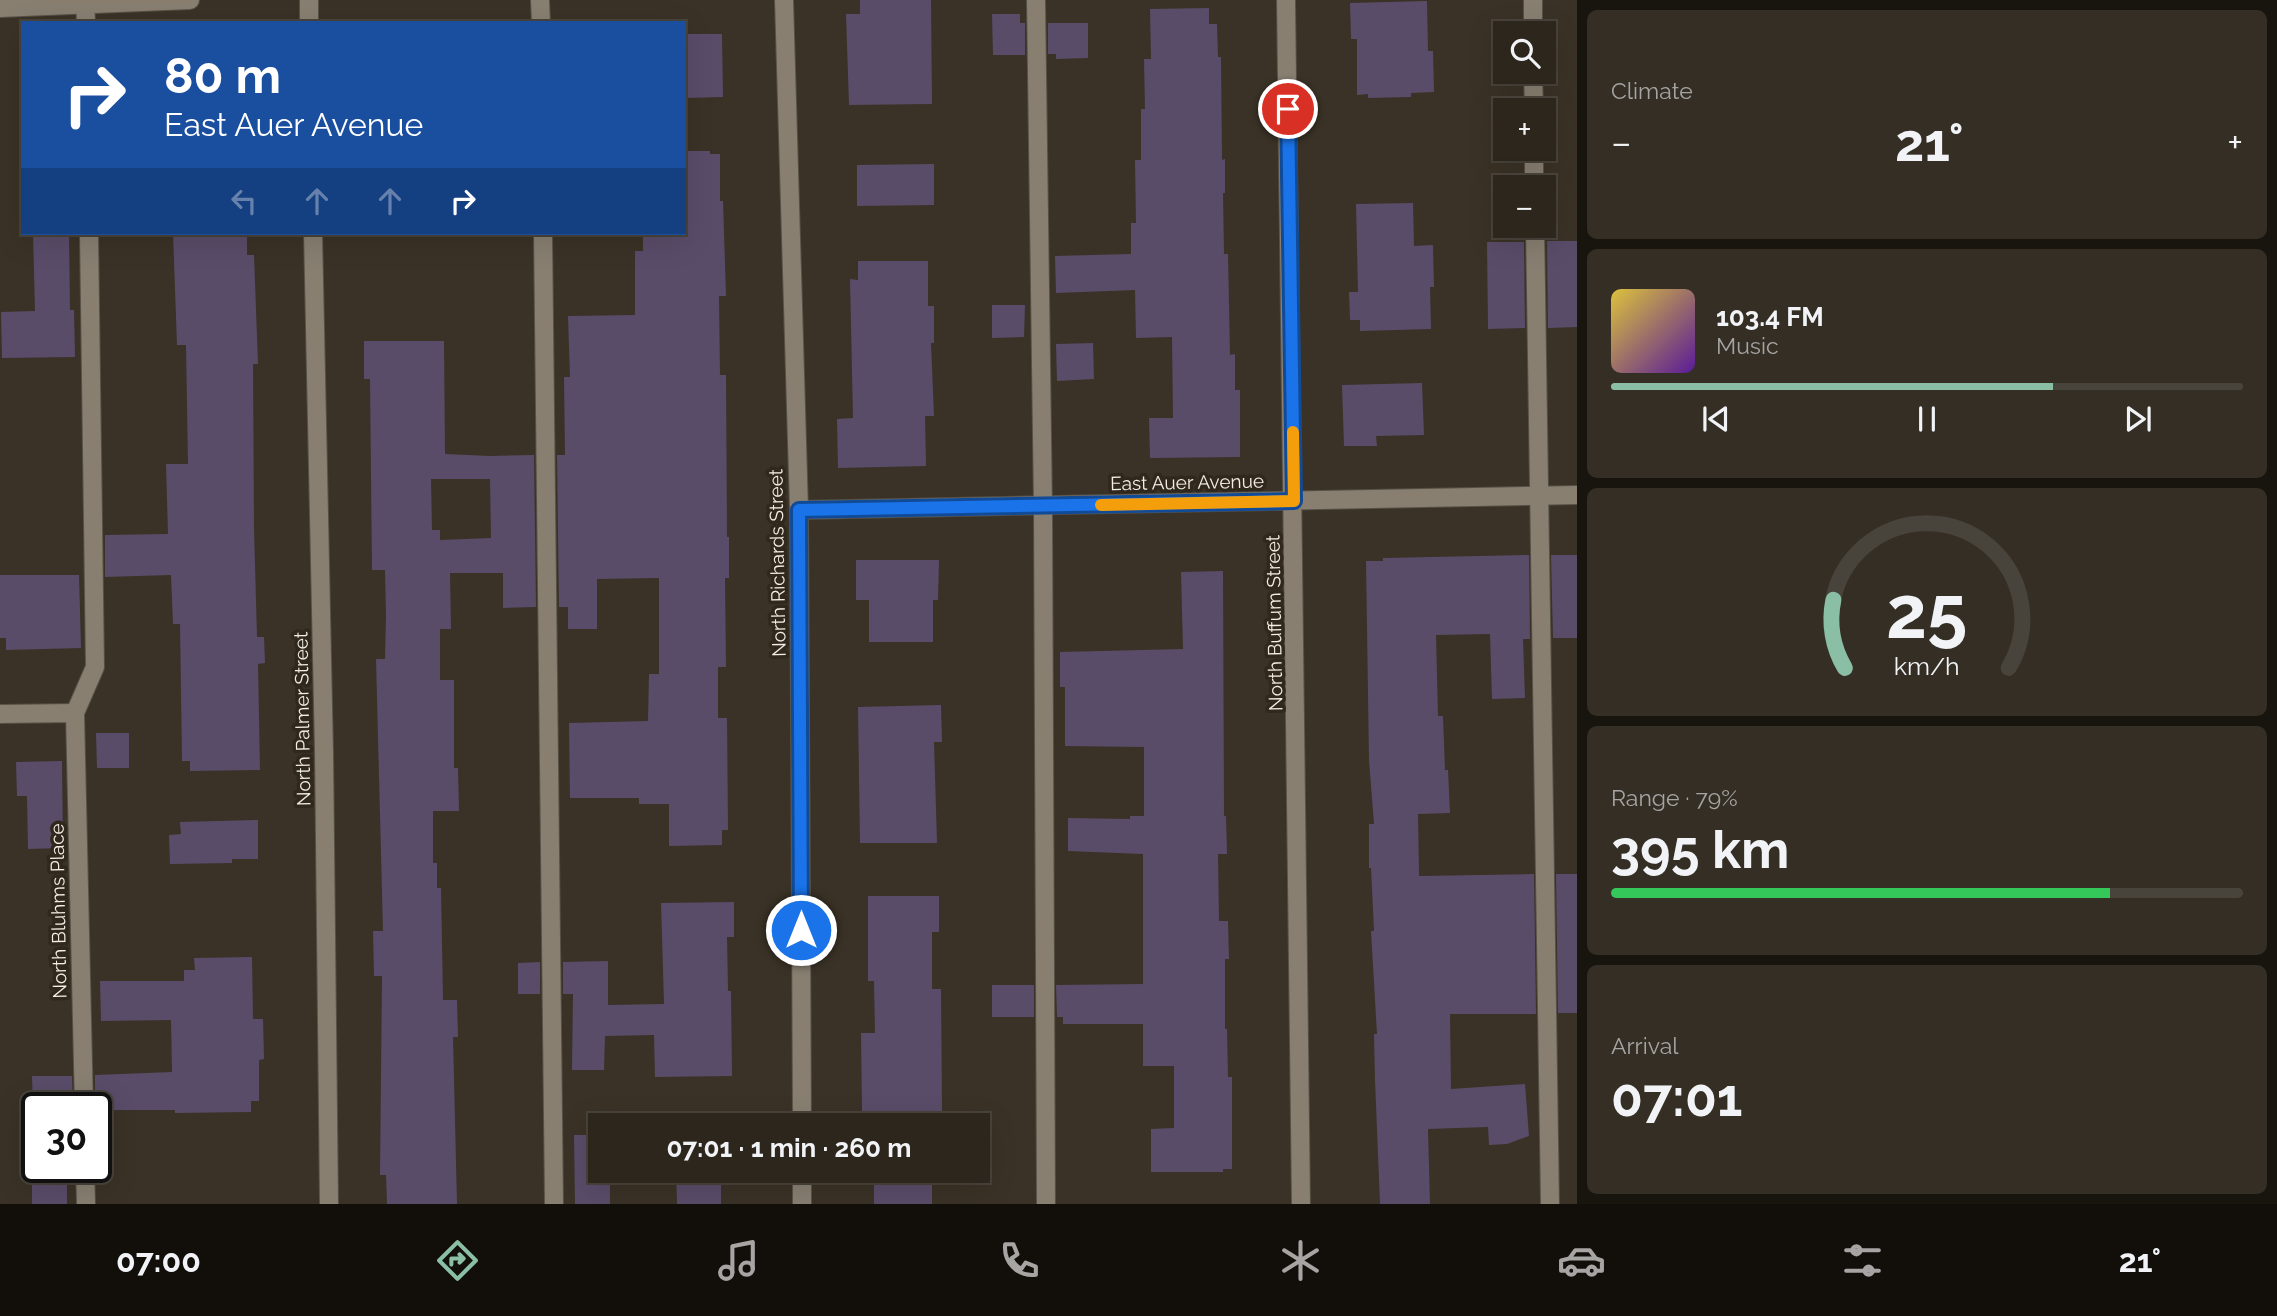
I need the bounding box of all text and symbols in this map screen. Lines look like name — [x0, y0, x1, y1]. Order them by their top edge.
map controls — [1493, 21, 1556, 238]
button: search — [1493, 21, 1556, 84]
text: 80 m — [164, 47, 281, 104]
icon: right — [49, 49, 140, 140]
text: Climate — [1611, 77, 1693, 104]
pin — [1258, 79, 1318, 139]
icon: arrive — [1269, 90, 1307, 128]
button: + — [1493, 98, 1556, 161]
text: East Auer Avenue — [164, 106, 423, 143]
text: 21° — [1895, 112, 1964, 173]
text: − — [1611, 120, 1631, 165]
text: + — [2227, 120, 2243, 165]
button: − — [1493, 175, 1556, 238]
icon: left — [225, 182, 263, 220]
icon: ahead — [298, 182, 336, 220]
icon: ahead — [371, 182, 409, 220]
icon: right — [444, 182, 482, 220]
text: 103.4 FM — [1716, 302, 1824, 332]
text: Music — [1716, 332, 1779, 359]
icon: previous — [1697, 400, 1735, 438]
icon: pause — [1908, 400, 1946, 438]
icon: next — [2119, 400, 2157, 438]
street label: North Richards Street — [764, 468, 790, 657]
street label: East Auer Avenue — [1110, 470, 1264, 494]
street label: North Buffum Street — [1261, 534, 1287, 711]
text: 25 — [1886, 570, 1968, 655]
street label: North Palmer Street — [289, 631, 315, 806]
text: km/h — [1894, 651, 1960, 681]
text: Range · 79% — [1611, 784, 1738, 811]
text: 395 km — [1611, 819, 1789, 880]
street label: North Bluhms Place — [45, 823, 71, 999]
position arrow — [764, 893, 838, 967]
text: Arrival — [1611, 1032, 1678, 1059]
text: 07:01 — [1611, 1067, 1743, 1128]
speed limit sign: 30 — [21, 1092, 112, 1183]
text: 07:01 · 1 min · 260 m — [667, 1133, 911, 1163]
icon: directions — [433, 1236, 482, 1285]
icon: music — [714, 1236, 763, 1285]
icon: phone — [995, 1236, 1044, 1285]
icon: climate — [1276, 1236, 1325, 1285]
icon: car — [1557, 1236, 1606, 1285]
icon: filters — [1838, 1236, 1887, 1285]
text: 07:00 — [116, 1242, 201, 1279]
text: 21° — [2119, 1242, 2161, 1279]

